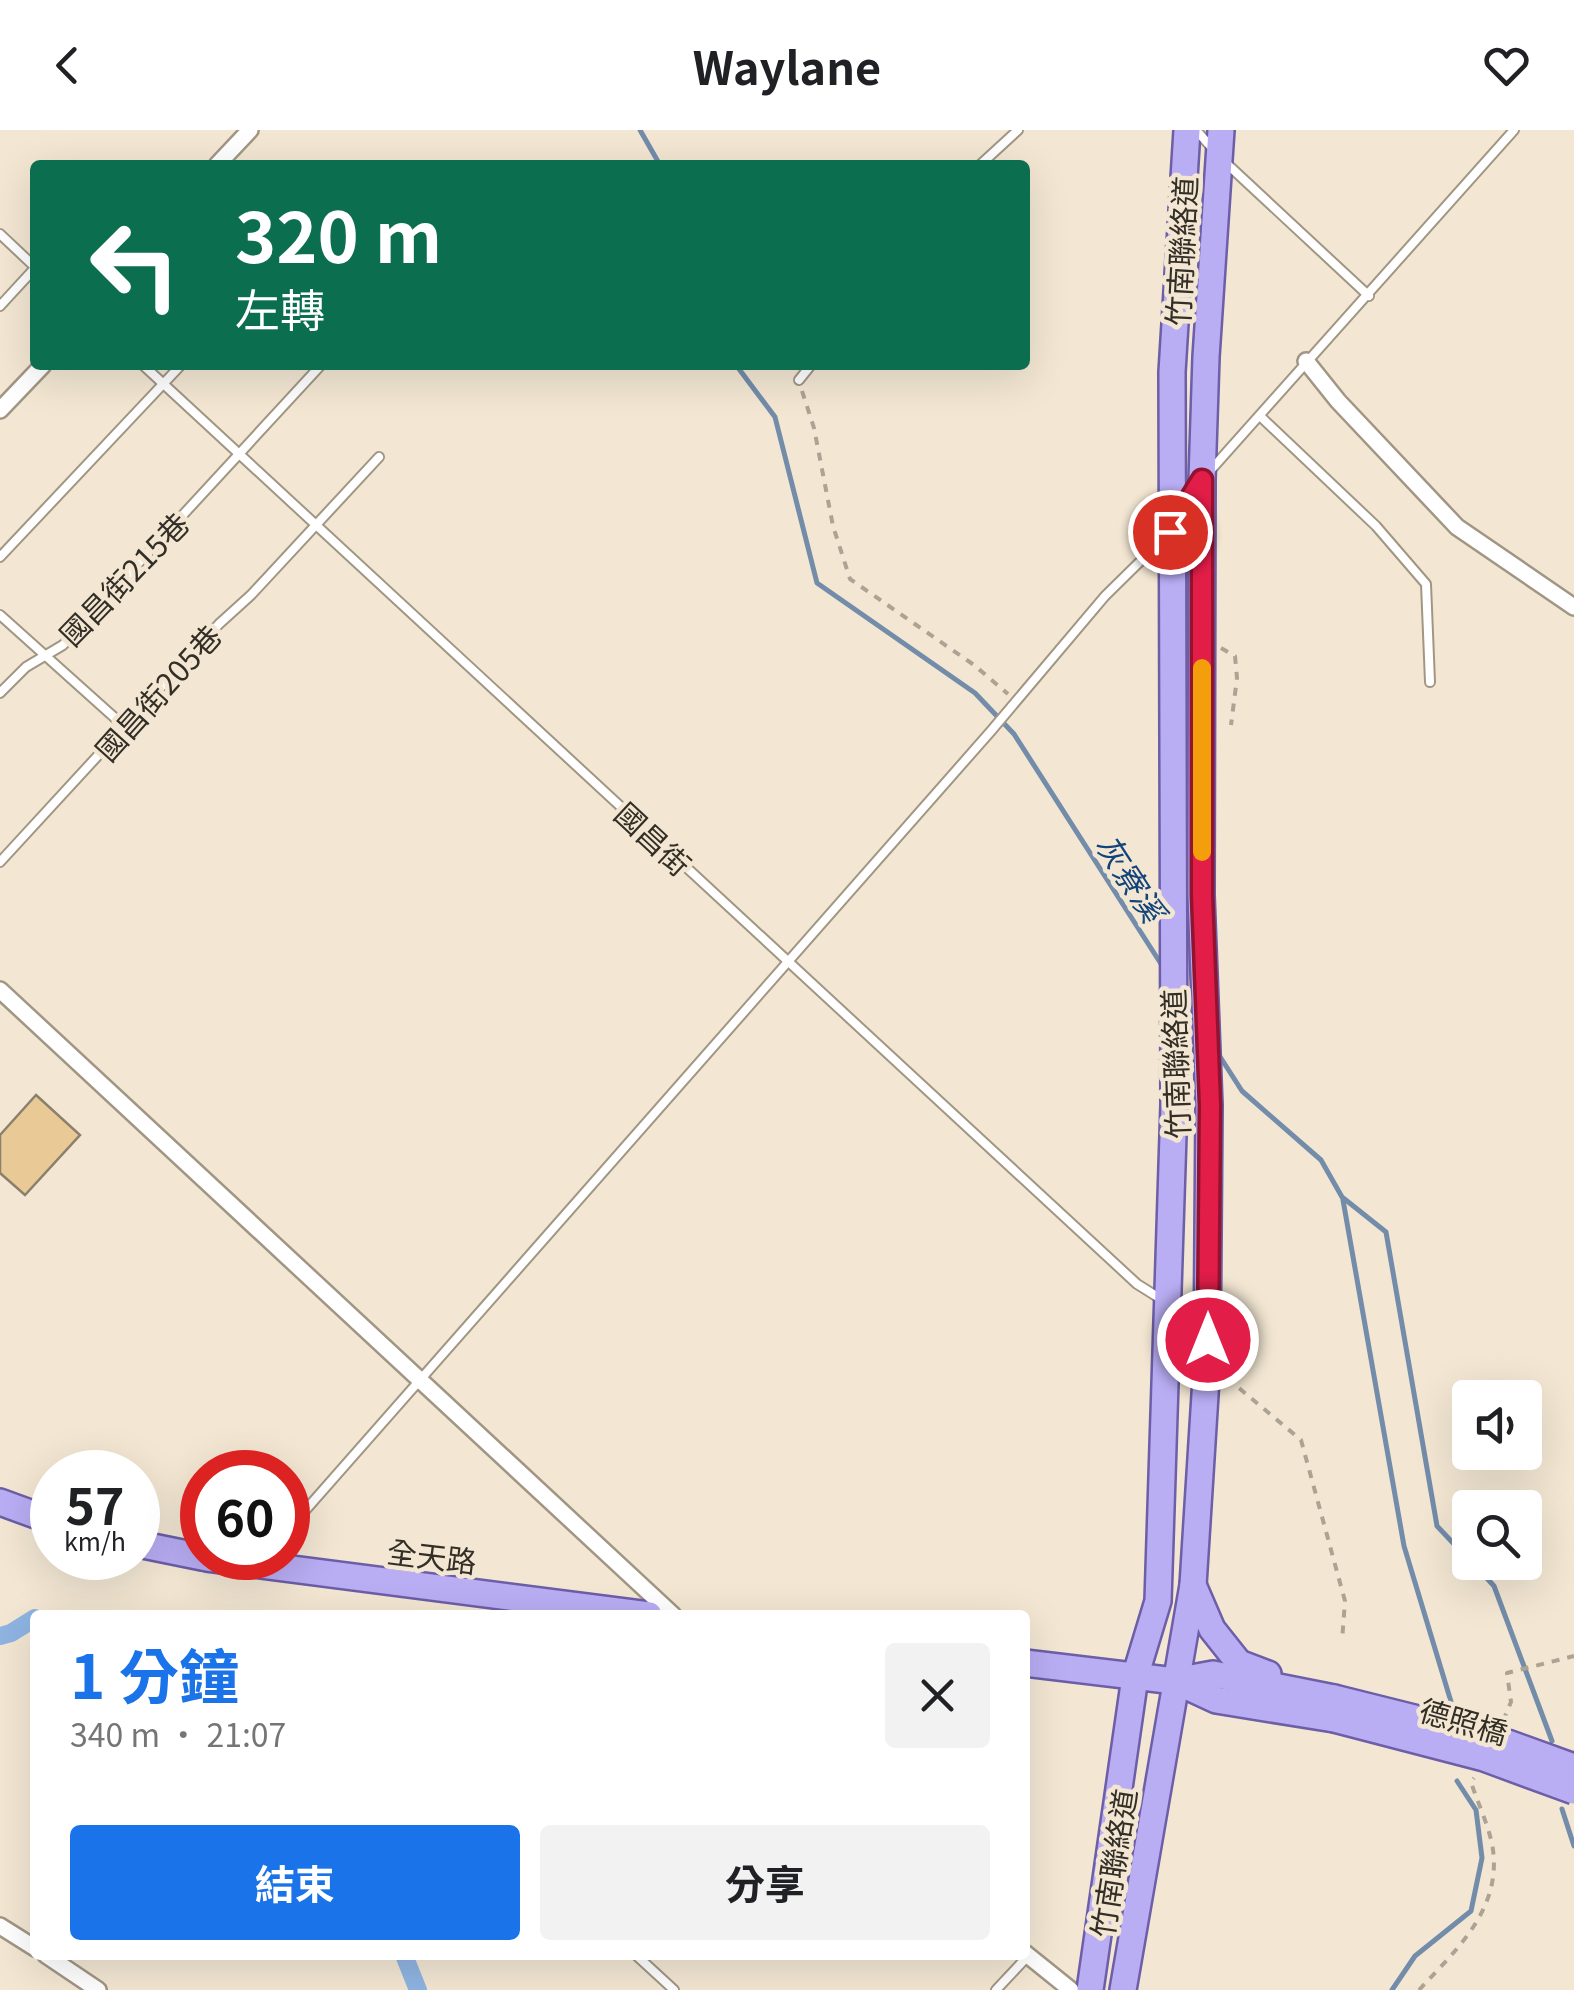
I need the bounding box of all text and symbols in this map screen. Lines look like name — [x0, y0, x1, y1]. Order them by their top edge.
text: Waylane — [693, 33, 881, 98]
icon: back — [40, 38, 95, 93]
icon: heart — [1479, 38, 1534, 93]
street label: 竹南聯絡道 — [1154, 175, 1206, 327]
text: 320 m — [235, 182, 442, 283]
icon: left — [70, 200, 200, 330]
text: 左轉 — [235, 275, 325, 340]
pin — [1128, 490, 1213, 575]
street label: 國昌街215巷 — [48, 502, 198, 654]
icon: arrive — [1143, 505, 1198, 560]
street label: 國昌街205巷 — [84, 614, 230, 770]
street label: 國昌街 — [606, 791, 702, 885]
water label: 灰寮溪 — [1087, 824, 1180, 933]
street label: 竹南聯絡道 — [1149, 988, 1199, 1140]
position arrow — [1156, 1288, 1260, 1392]
map controls — [1452, 1380, 1542, 1580]
button: sound — [1452, 1380, 1542, 1470]
speed limit sign: 60 — [180, 1450, 310, 1580]
text: 57 — [66, 1467, 125, 1539]
button: search — [1452, 1490, 1542, 1580]
text: km/h — [64, 1522, 126, 1558]
street label: 全天路 — [385, 1528, 479, 1582]
text: 1 分鐘 — [70, 1629, 239, 1716]
button: close — [885, 1643, 990, 1748]
street label: 德照橋 — [1415, 1686, 1513, 1754]
text: 340 m · 21:07 — [70, 1710, 286, 1756]
street label: 竹南聯絡道 — [1079, 1785, 1145, 1941]
button: 結束 — [70, 1825, 520, 1940]
button: 分享 — [540, 1825, 990, 1940]

